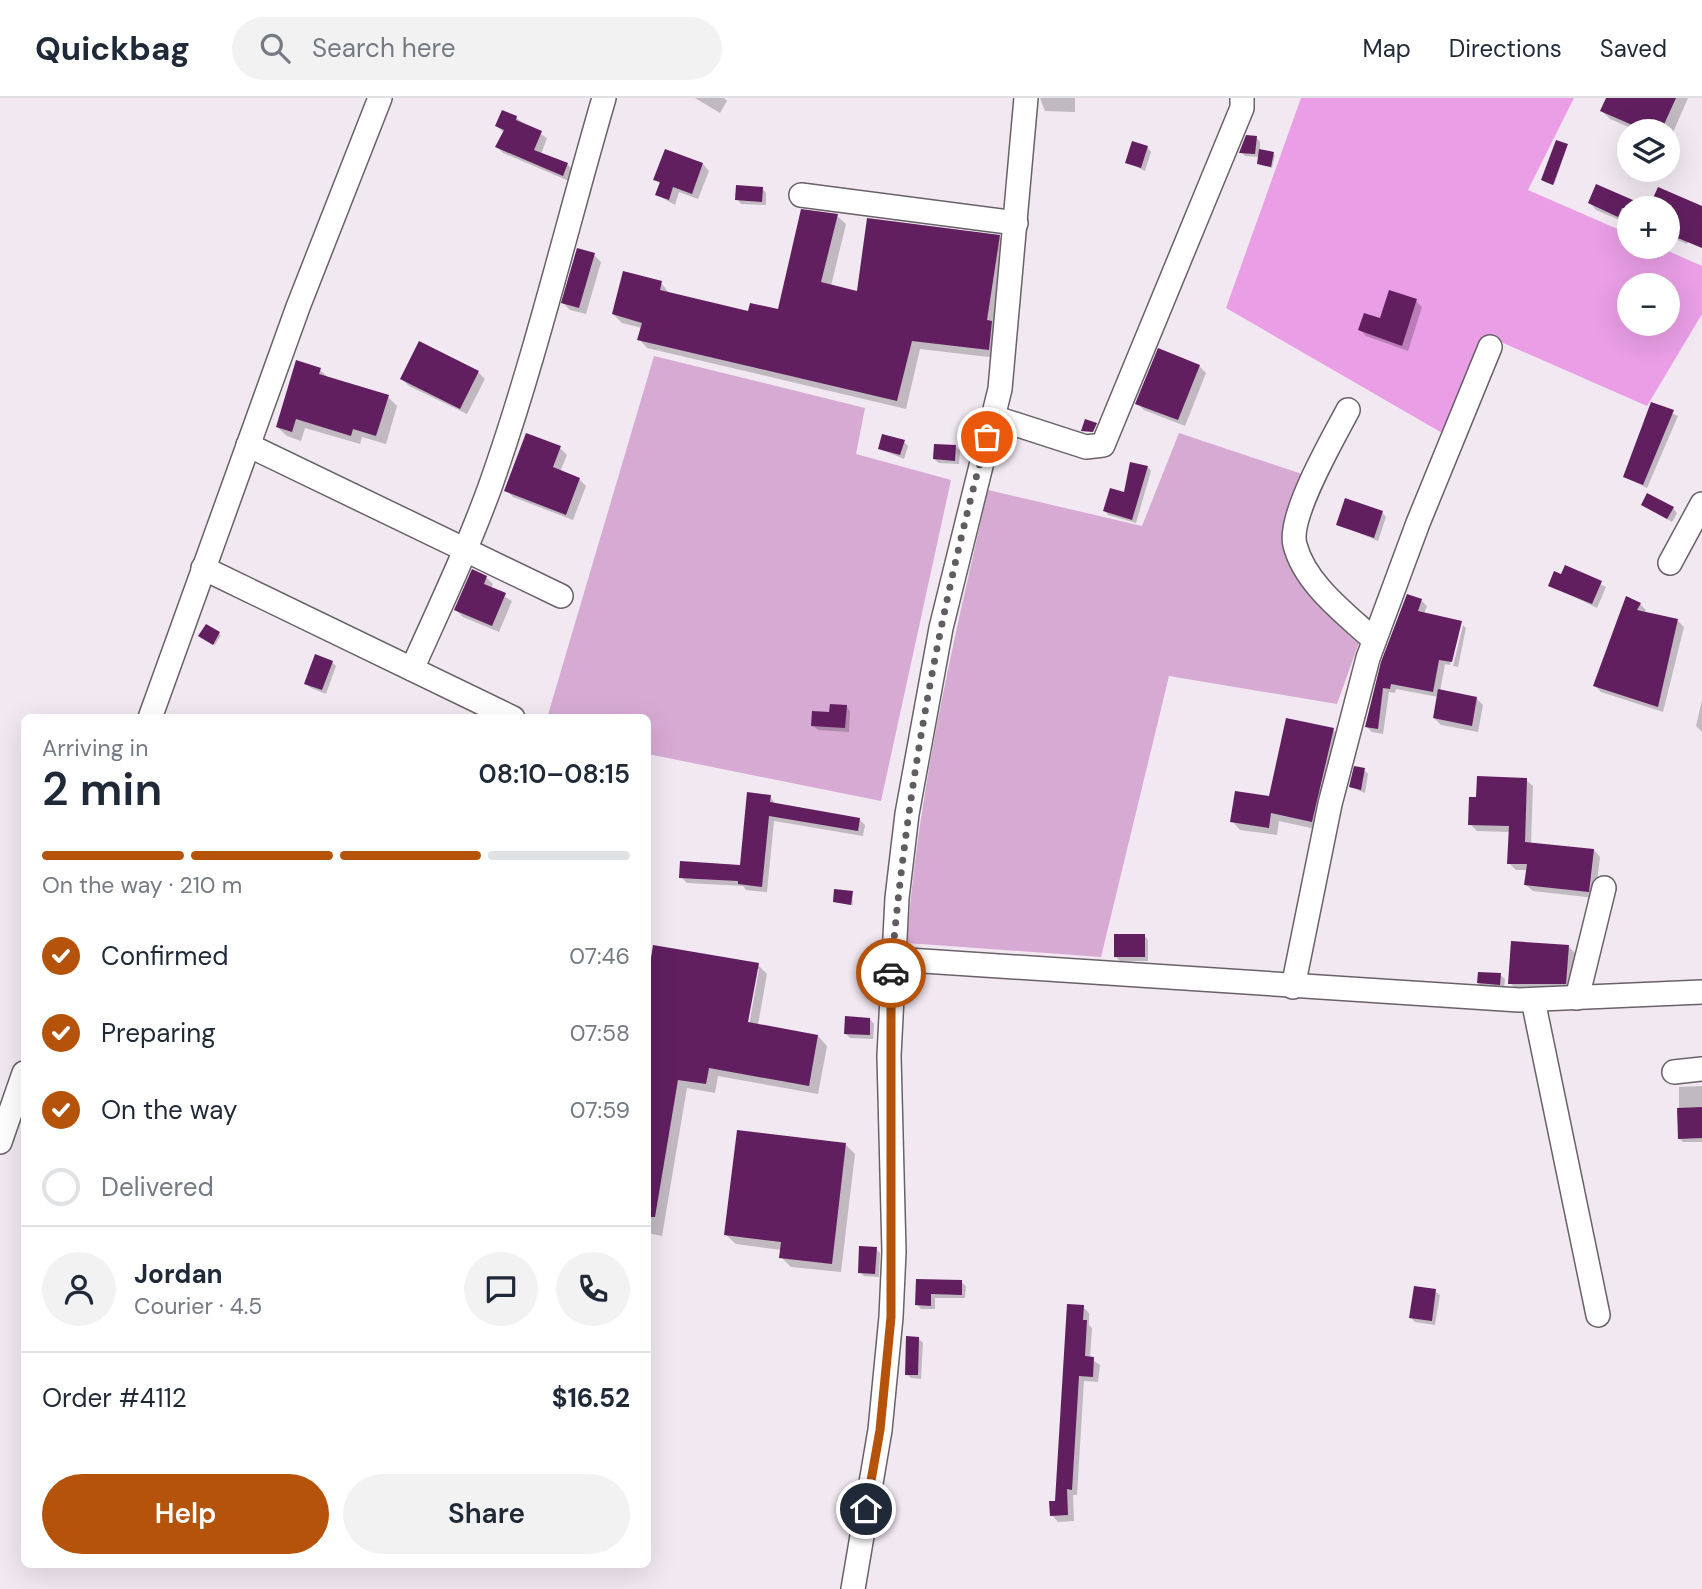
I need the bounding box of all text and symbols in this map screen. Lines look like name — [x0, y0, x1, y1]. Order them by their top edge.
search box — [232, 17, 722, 80]
text: Quickbag — [35, 27, 190, 70]
icon: search — [256, 29, 294, 67]
text: Search here — [312, 31, 455, 65]
text: Map — [1363, 33, 1411, 64]
text: Directions — [1449, 33, 1562, 64]
text: Saved — [1600, 33, 1667, 64]
map controls — [1617, 119, 1680, 336]
button: layers — [1617, 119, 1680, 182]
button: + — [1617, 196, 1680, 259]
button: − — [1617, 273, 1680, 336]
pin — [957, 407, 1017, 467]
icon: bag — [968, 418, 1006, 456]
text: Arriving in — [42, 733, 148, 763]
text: 08:10–08:15 — [479, 757, 630, 791]
text: 2 min — [42, 759, 162, 819]
text: On the way · 210 m — [42, 870, 242, 900]
icon: check — [42, 937, 80, 975]
courier — [856, 938, 926, 1008]
text: Confirmed — [101, 939, 228, 973]
text: 07:46 — [569, 941, 630, 971]
icon: car — [872, 954, 910, 992]
icon: check — [42, 1014, 80, 1052]
text: Preparing — [101, 1016, 216, 1050]
text: 07:58 — [570, 1018, 630, 1048]
icon: check — [42, 1091, 80, 1129]
text: On the way — [101, 1093, 237, 1127]
text: 07:59 — [570, 1095, 630, 1125]
text: Delivered — [101, 1170, 214, 1204]
button: person — [42, 1252, 116, 1326]
button: chat — [464, 1252, 538, 1326]
button: phone — [556, 1252, 630, 1326]
text: Jordan — [134, 1257, 223, 1291]
text: Courier · 4.5 — [134, 1291, 262, 1321]
text: Order #4112 — [42, 1381, 187, 1415]
text: $16.52 — [552, 1381, 630, 1415]
button: Help — [42, 1474, 329, 1554]
button: Share — [343, 1474, 630, 1554]
pin — [836, 1479, 896, 1539]
icon: home — [847, 1490, 885, 1528]

